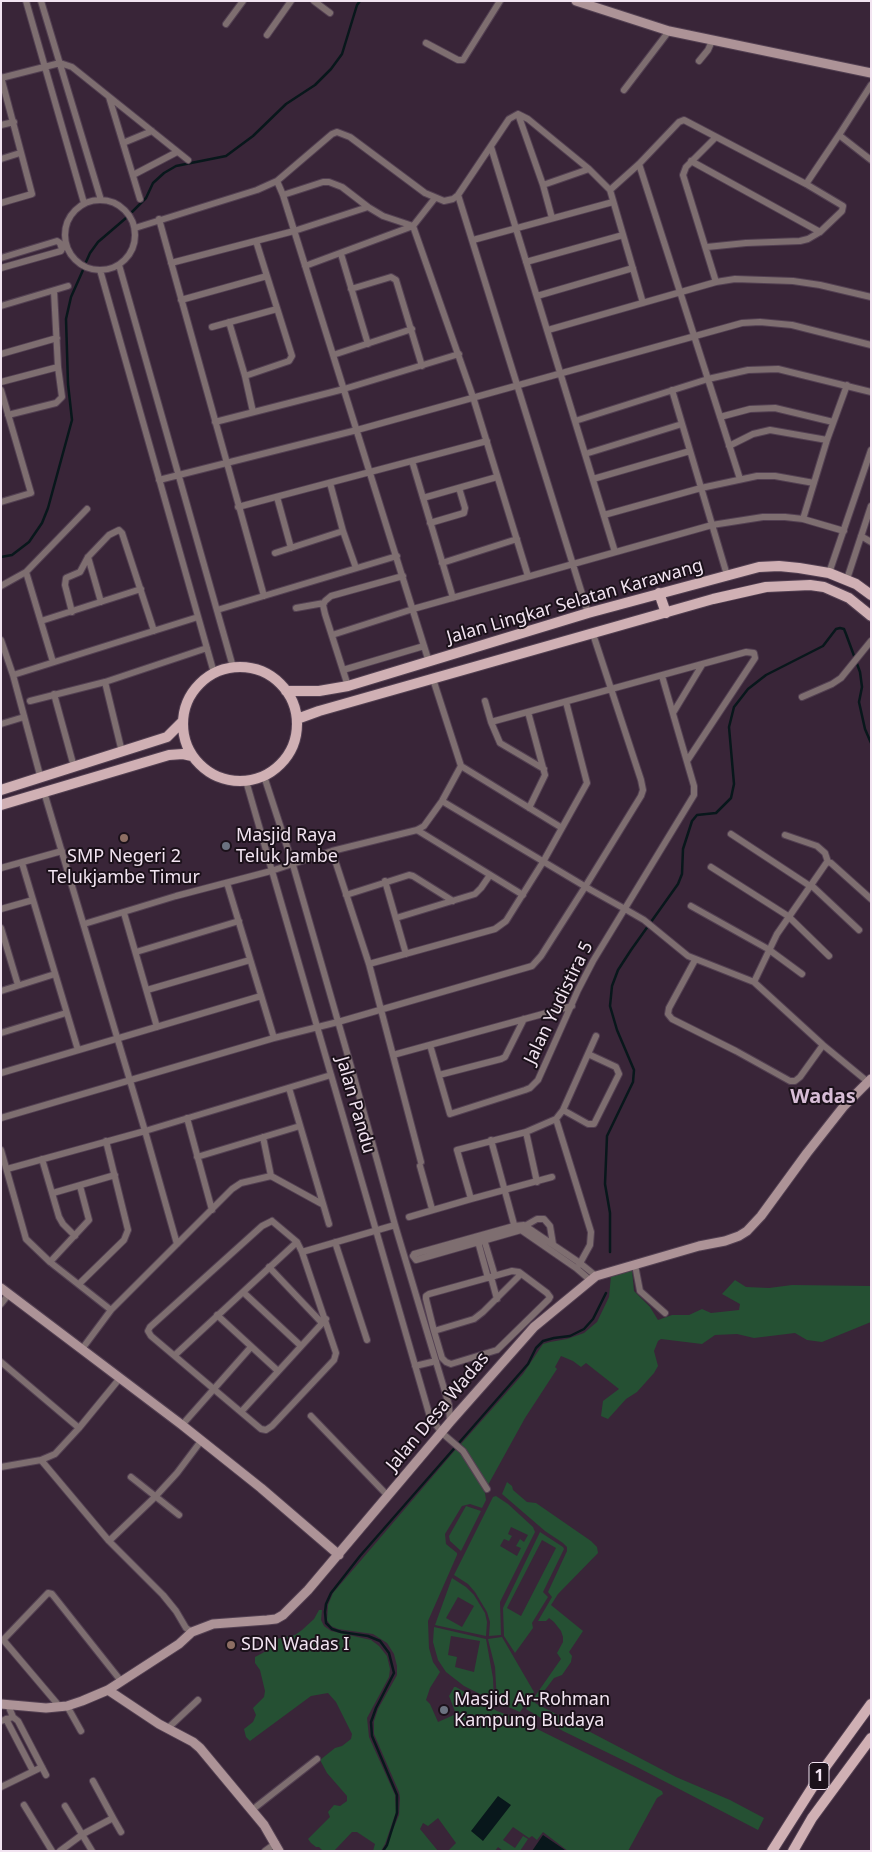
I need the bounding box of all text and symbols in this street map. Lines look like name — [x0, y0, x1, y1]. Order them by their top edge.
street label: Jalan Lingkar Selatan Karawang — [444, 555, 706, 649]
place label: Masjid Raya Teluk Jambe — [236, 825, 338, 868]
marker: SMP Negeri 2 Telukjambe Timur — [118, 832, 130, 844]
marker: Masjid Raya Teluk Jambe — [220, 840, 232, 852]
place label: SMP Negeri 2 Telukjambe Timur — [48, 846, 200, 889]
street label: Jalan Yudistira 5 — [520, 938, 598, 1068]
street label: Jalan Pandu — [331, 1054, 379, 1156]
district label: Wadas — [790, 1085, 856, 1109]
street label: Jalan Desa Wadas — [382, 1348, 494, 1476]
place label: SDN Wadas I — [241, 1634, 349, 1656]
marker: SDN Wadas I — [225, 1639, 237, 1651]
place label: Masjid Ar-Rohman Kampung Budaya — [454, 1689, 610, 1732]
marker: Masjid Ar-Rohman Kampung Budaya — [438, 1704, 450, 1716]
road number: 1 — [809, 1762, 829, 1790]

